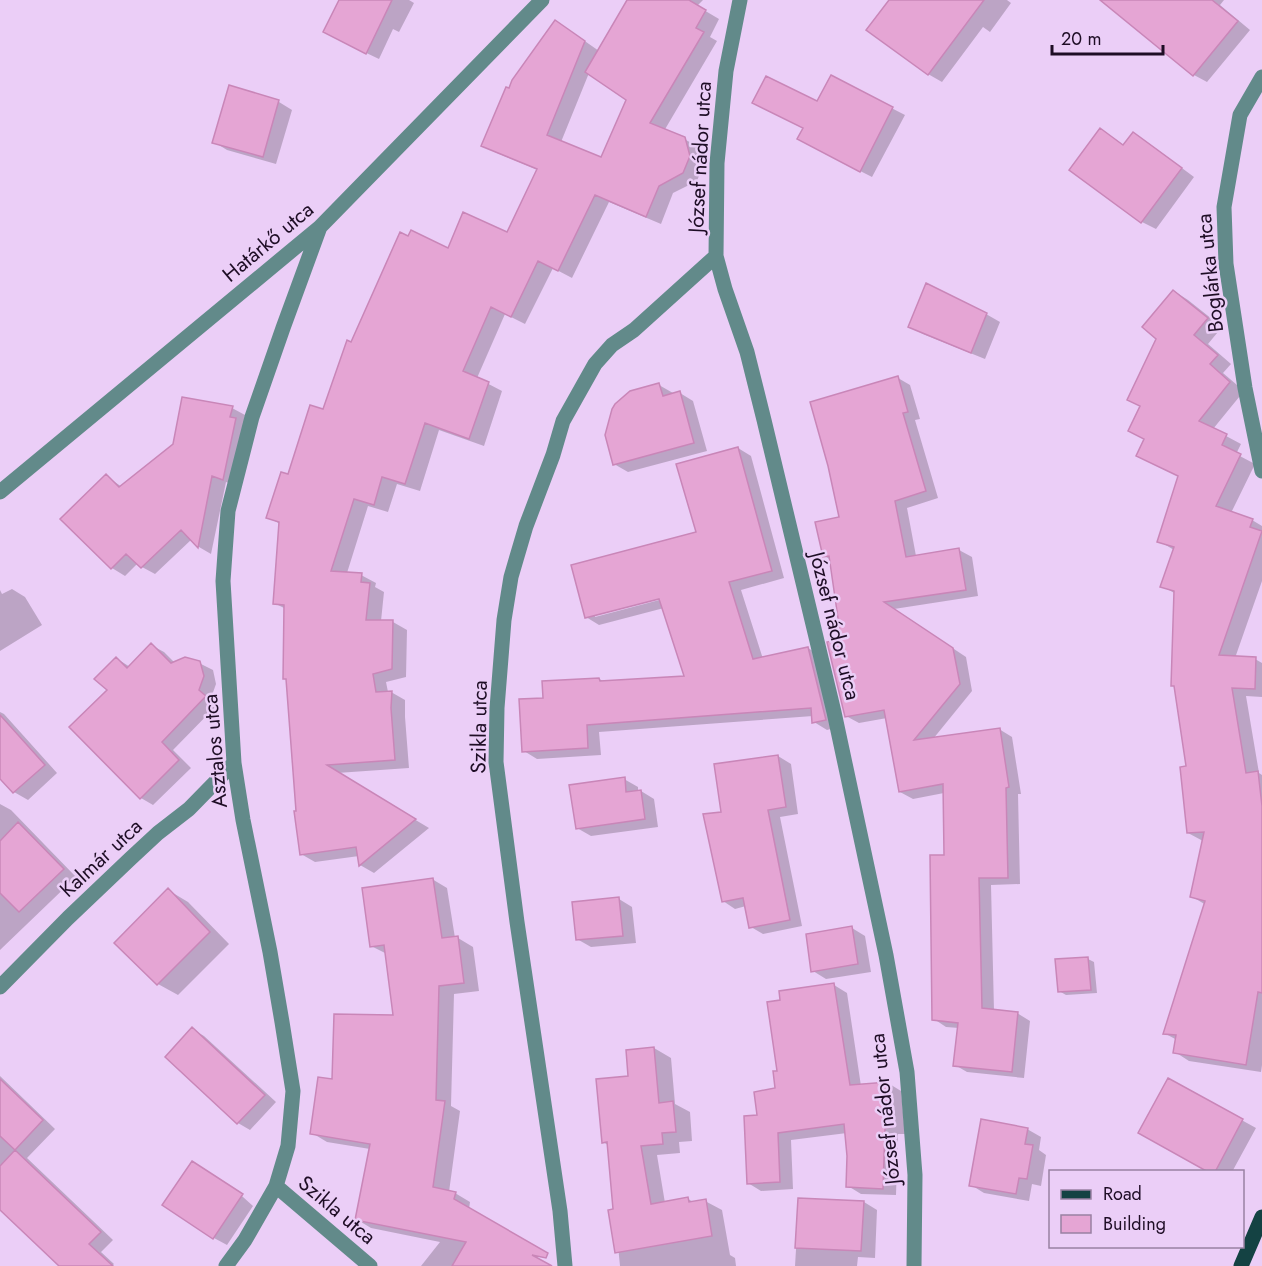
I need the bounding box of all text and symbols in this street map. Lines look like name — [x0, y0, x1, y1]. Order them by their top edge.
scale bar — [1052, 18, 1163, 56]
text: 20 m — [1061, 26, 1101, 52]
street label: József nádor utca — [681, 80, 719, 237]
street label: Határkő utca — [216, 195, 320, 289]
street label: Boglárka utca — [1189, 212, 1231, 334]
street label: József nádor utca — [801, 546, 868, 703]
street label: Szikla utca — [463, 680, 495, 774]
street label: Asztalos utca — [195, 693, 235, 809]
street label: Kalmár utca — [53, 812, 149, 904]
street label: József nádor utca — [862, 1032, 908, 1189]
street label: Szikla utca — [292, 1169, 382, 1251]
legend — [1049, 1170, 1244, 1248]
text: Road — [1103, 1181, 1142, 1207]
text: Building — [1103, 1211, 1166, 1237]

